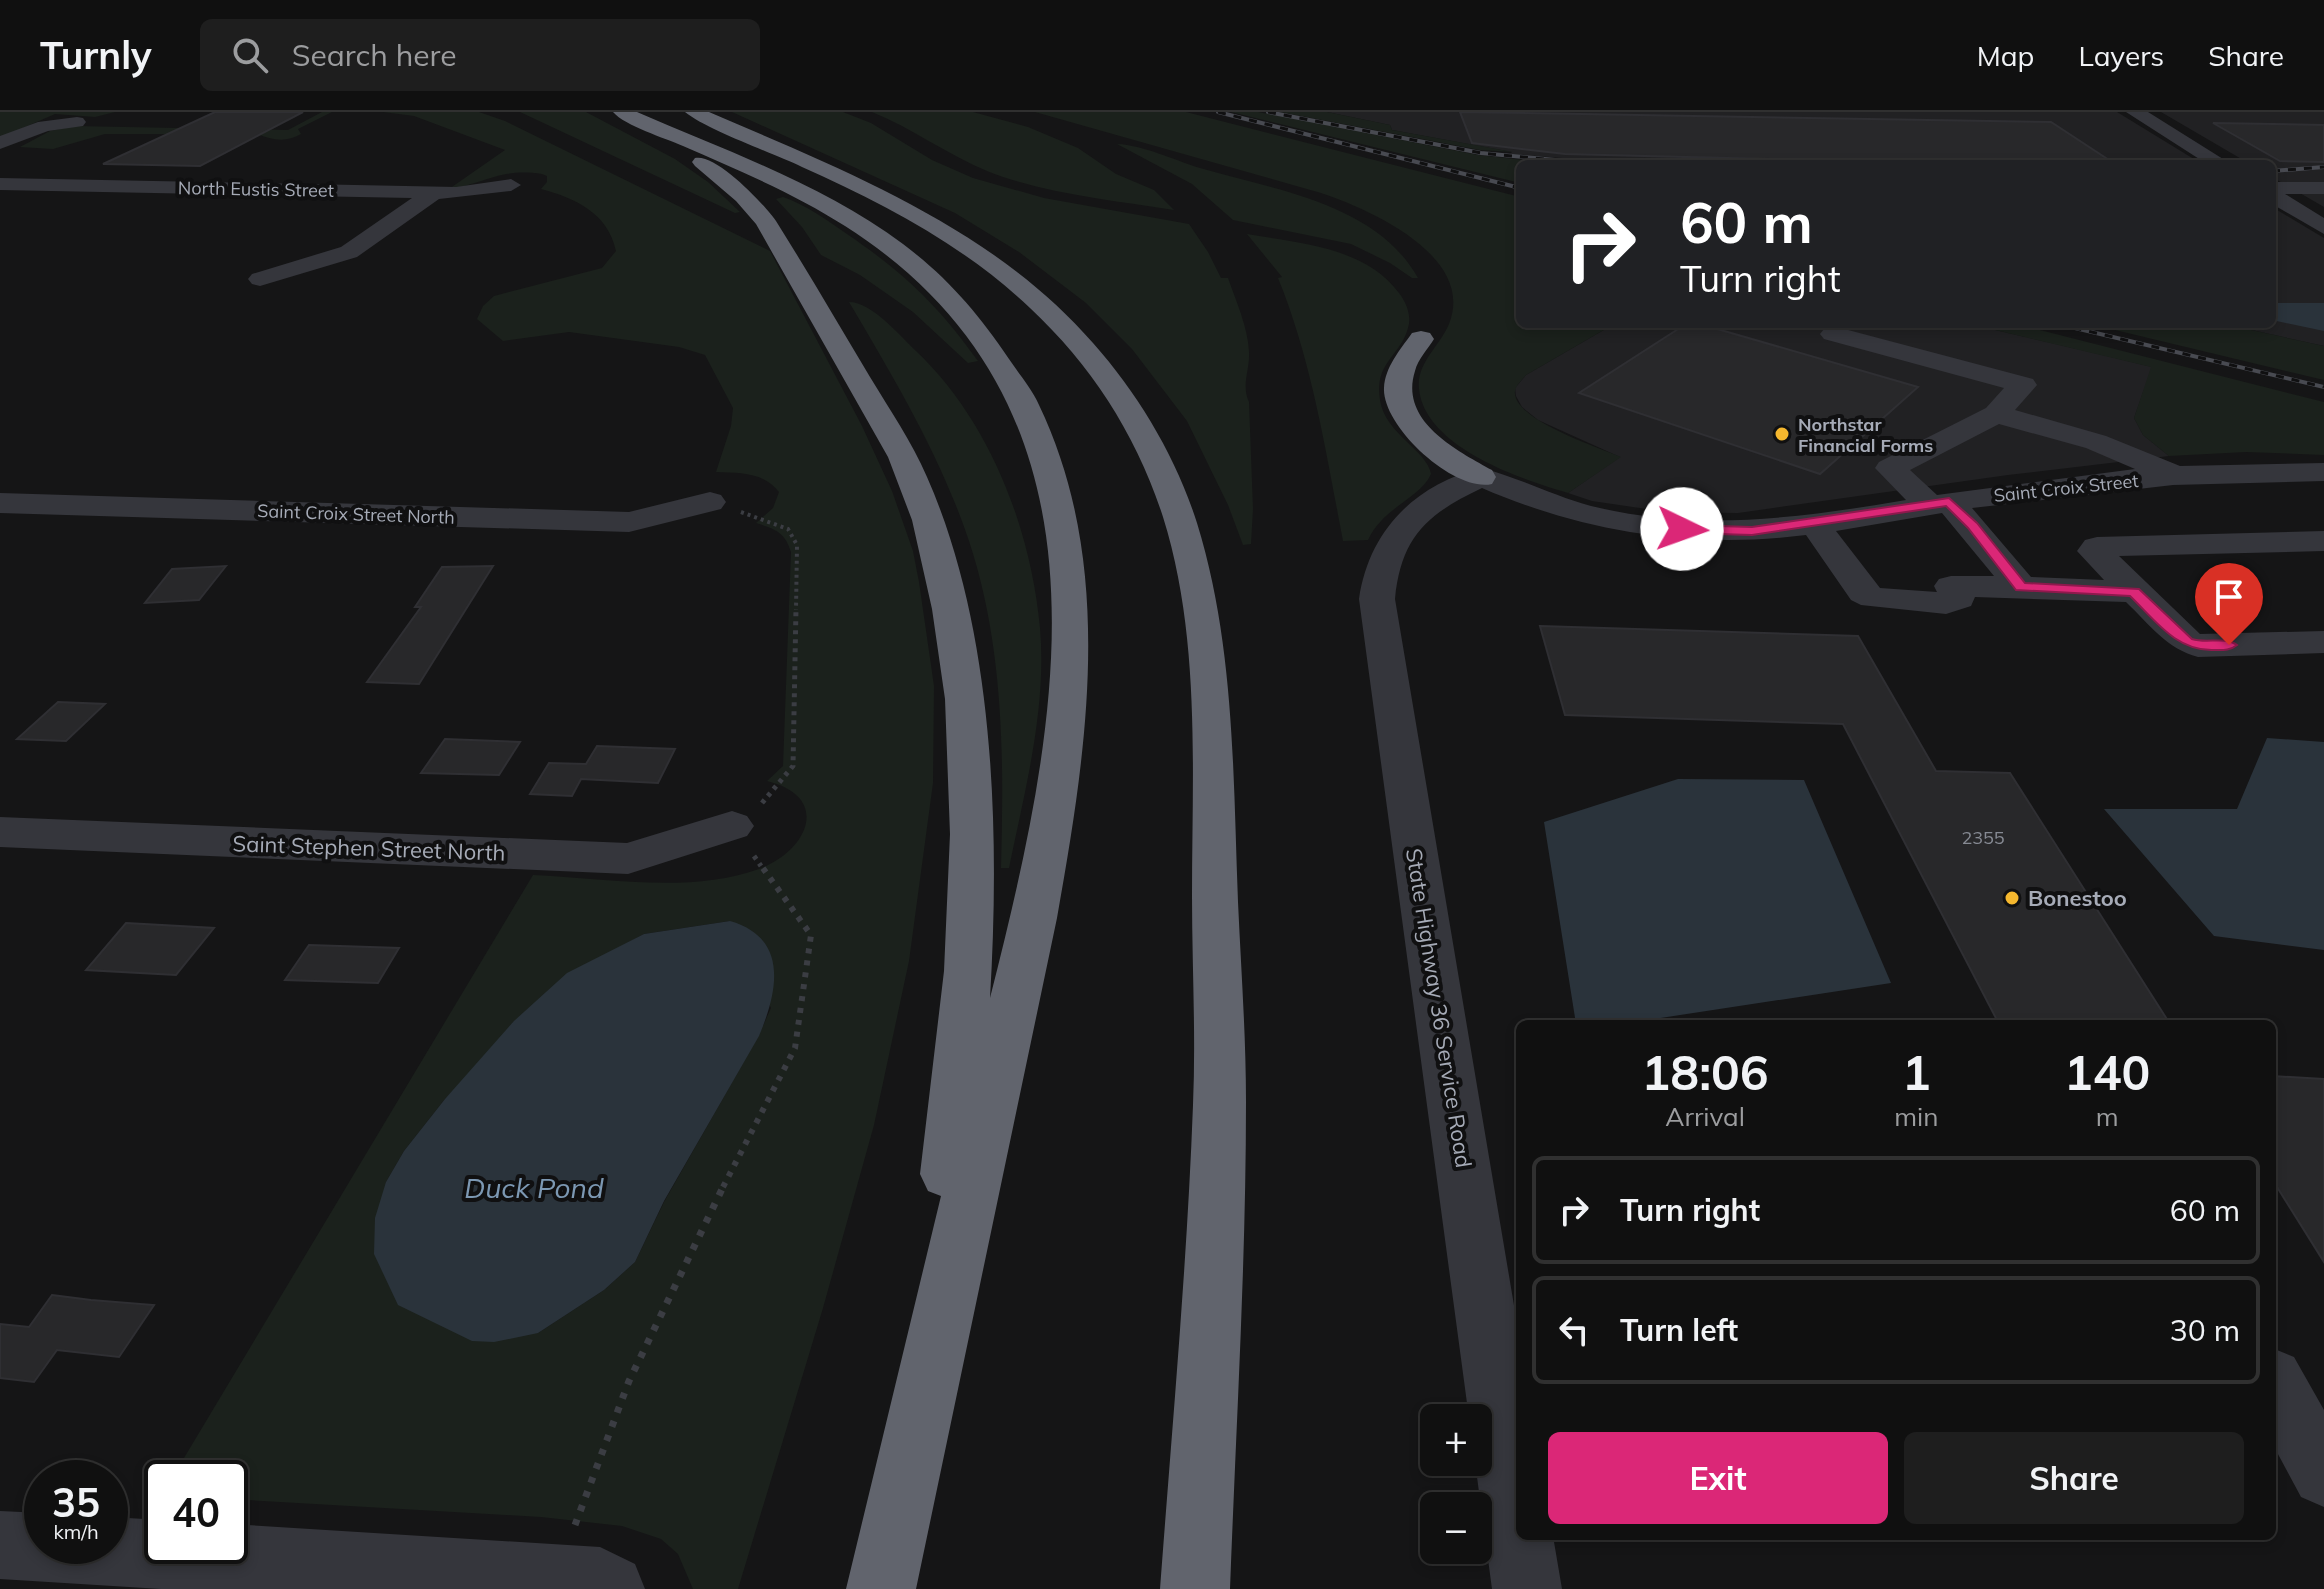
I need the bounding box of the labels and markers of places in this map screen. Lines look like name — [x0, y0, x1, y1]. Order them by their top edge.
place label: Northstar Financial Forms — [1798, 413, 1933, 457]
marker: Northstar Financial Forms — [1773, 425, 1791, 443]
pin — [2195, 563, 2263, 645]
place label: Bonestoo — [2028, 884, 2127, 912]
marker: Bonestoo — [2003, 889, 2021, 907]

